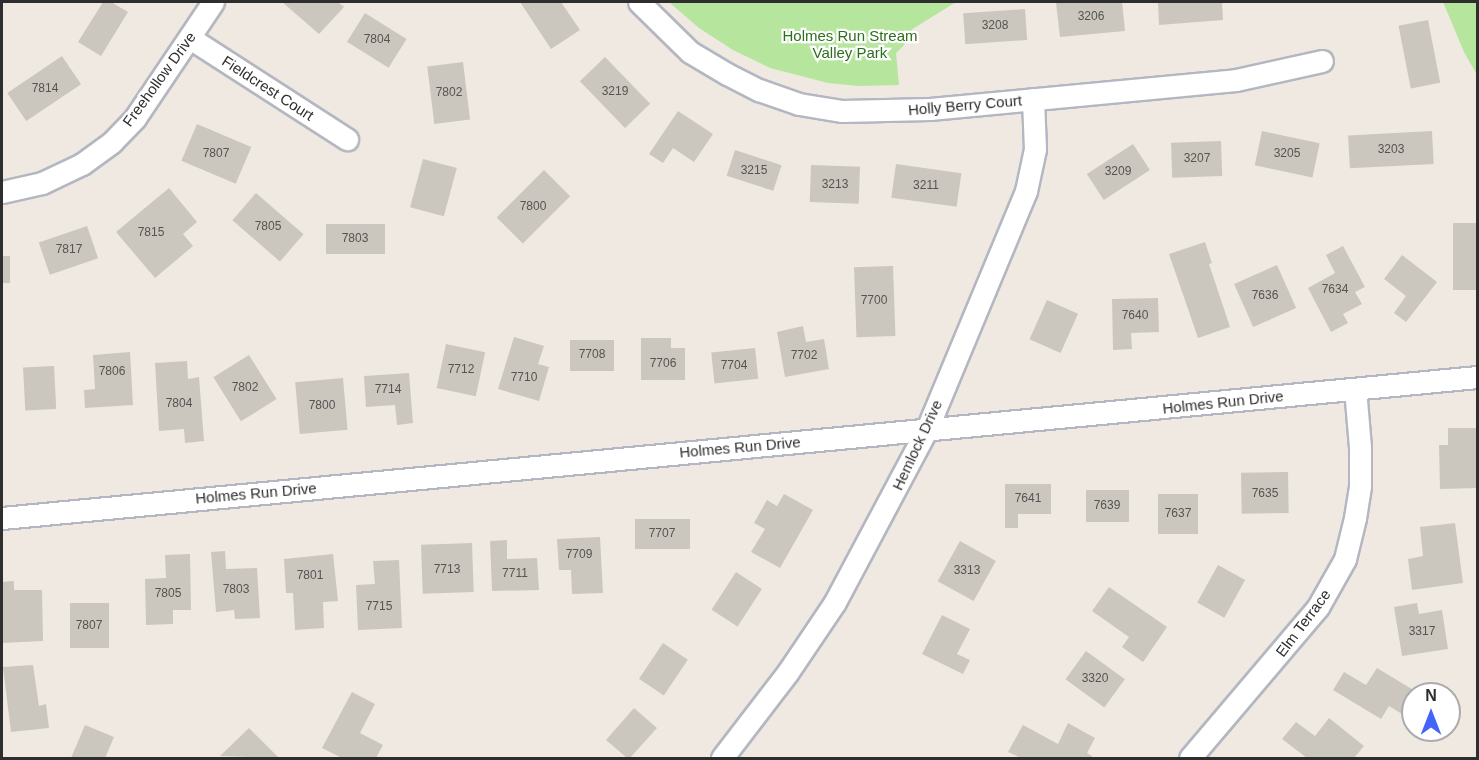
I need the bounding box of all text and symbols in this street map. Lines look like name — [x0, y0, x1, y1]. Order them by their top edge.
house number: 3206 — [1078, 10, 1104, 24]
house number: 3208 — [982, 19, 1008, 33]
park label: Holmes Run Stream Valley Park — [782, 26, 918, 61]
street label: Freehollow Drive — [119, 28, 199, 130]
house number: 7804 — [364, 33, 390, 47]
street label: Fieldcrest Court — [219, 52, 317, 124]
house number: 7814 — [32, 82, 58, 96]
house number: 3219 — [602, 85, 628, 99]
house number: 7802 — [436, 86, 462, 100]
street label: Holly Berry Court — [907, 91, 1023, 119]
house number: 3203 — [1378, 143, 1404, 157]
house number: 7807 — [203, 147, 229, 161]
house number: 3205 — [1274, 147, 1300, 161]
house number: 3207 — [1184, 152, 1210, 166]
house number: 3215 — [741, 164, 767, 178]
house number: 3209 — [1105, 165, 1131, 179]
house number: 3213 — [822, 178, 848, 192]
house number: 3211 — [913, 179, 939, 193]
house number: 7800 — [520, 200, 546, 214]
house number: 7805 — [255, 220, 281, 234]
house number: 7815 — [138, 226, 164, 240]
house number: 7803 — [342, 232, 368, 246]
house number: 7817 — [56, 243, 82, 257]
house number: 7634 — [1322, 283, 1348, 297]
house number: 7636 — [1252, 289, 1278, 303]
house number: 7700 — [861, 294, 887, 308]
house number: 7640 — [1122, 309, 1148, 323]
house number: 7708 — [579, 348, 605, 362]
house number: 7702 — [791, 349, 817, 363]
house number: 7706 — [650, 357, 676, 371]
house number: 7704 — [721, 359, 747, 373]
house number: 7712 — [448, 363, 474, 377]
house number: 7806 — [99, 365, 125, 379]
house number: 7710 — [511, 371, 537, 385]
house number: 7802 — [232, 381, 258, 395]
house number: 7714 — [375, 383, 401, 397]
street label: Holmes Run Drive — [1162, 387, 1284, 417]
house number: 7804 — [166, 397, 192, 411]
street label: Hemlock Drive — [888, 397, 946, 493]
house number: 7800 — [309, 399, 335, 413]
street label: Holmes Run Drive — [679, 433, 801, 461]
street label: Holmes Run Drive — [195, 479, 317, 507]
house number: 7635 — [1252, 487, 1278, 501]
house number: 7641 — [1015, 492, 1041, 506]
house number: 7639 — [1094, 499, 1120, 513]
house number: 7637 — [1165, 507, 1191, 521]
house number: 7707 — [649, 527, 675, 541]
house number: 7709 — [566, 548, 592, 562]
house number: 7713 — [434, 563, 460, 577]
house number: 3313 — [954, 564, 980, 578]
house number: 7711 — [502, 567, 528, 581]
house number: 7801 — [297, 569, 323, 583]
house number: 7803 — [223, 583, 249, 597]
street label: Elm Terrace — [1272, 586, 1334, 660]
house number: 7805 — [155, 587, 181, 601]
house number: 7715 — [366, 600, 392, 614]
house number: 7807 — [76, 619, 102, 633]
house number: 3317 — [1409, 625, 1435, 639]
house number: 3320 — [1082, 672, 1108, 686]
north arrow — [1401, 682, 1461, 742]
text: N — [1425, 687, 1437, 704]

